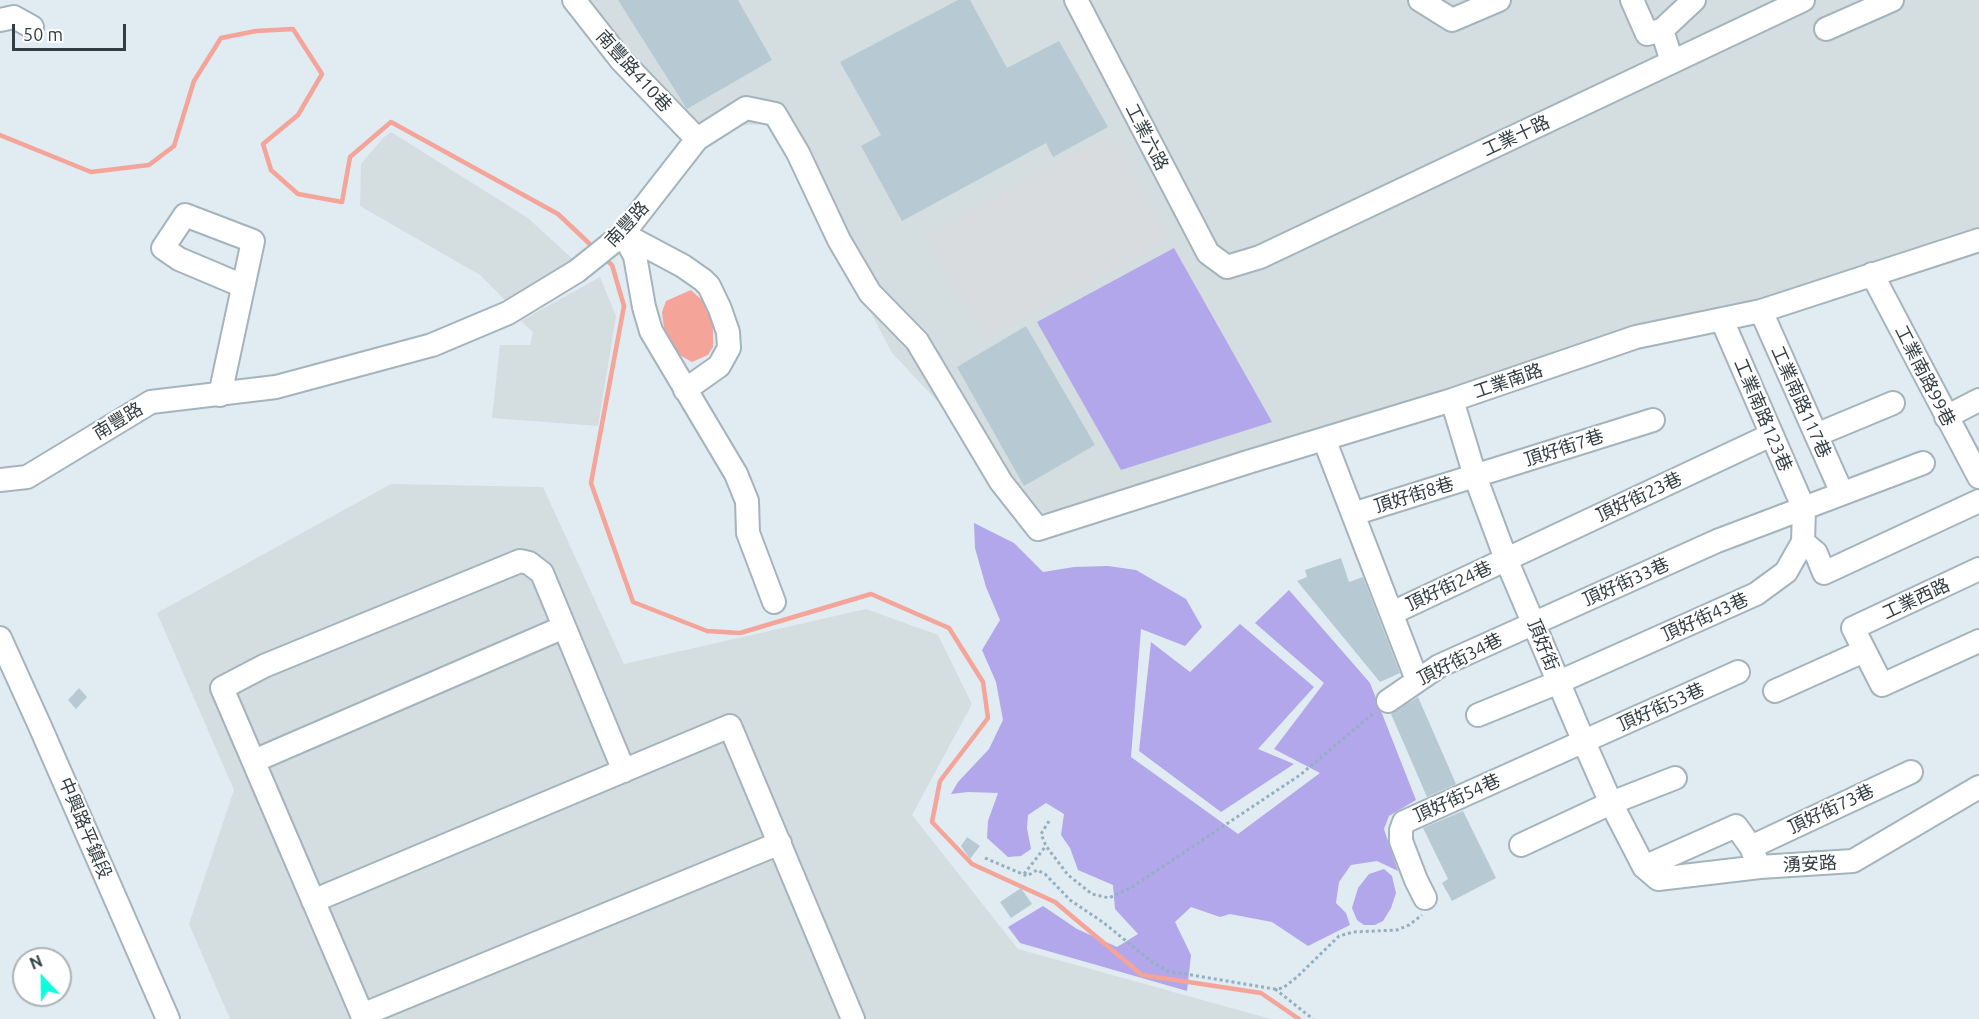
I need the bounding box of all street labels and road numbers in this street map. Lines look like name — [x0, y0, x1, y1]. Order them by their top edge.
street label: 南豐路410巷 — [592, 26, 676, 116]
street label: 工業六路 — [1121, 100, 1173, 174]
street label: 工業十路 — [1479, 111, 1553, 161]
street label: 南豐路 — [601, 197, 653, 251]
street label: 工業南路99巷 — [1890, 322, 1960, 430]
street label: 工業南路117巷 — [1767, 343, 1835, 461]
street label: 工業南路123巷 — [1730, 355, 1796, 475]
street label: 工業南路 — [1470, 359, 1546, 403]
street label: 南豐路 — [89, 398, 147, 444]
street label: 頂好街7巷 — [1522, 425, 1606, 471]
street label: 頂好街23巷 — [1593, 468, 1685, 526]
street label: 頂好街8巷 — [1372, 473, 1456, 517]
street label: 頂好街33巷 — [1579, 553, 1673, 611]
street label: 頂好街24巷 — [1403, 557, 1495, 615]
street label: 工業西路 — [1879, 574, 1953, 624]
street label: 頂好街43巷 — [1658, 588, 1752, 646]
street label: 頂好街 — [1523, 616, 1563, 674]
street label: 頂好街34巷 — [1414, 628, 1506, 690]
street label: 頂好街53巷 — [1614, 678, 1708, 736]
street label: 頂好街54巷 — [1410, 769, 1504, 827]
street label: 中興路平鎮段 — [54, 774, 116, 882]
street label: 頂好街73巷 — [1785, 780, 1877, 838]
street label: 湧安路 — [1782, 852, 1838, 876]

